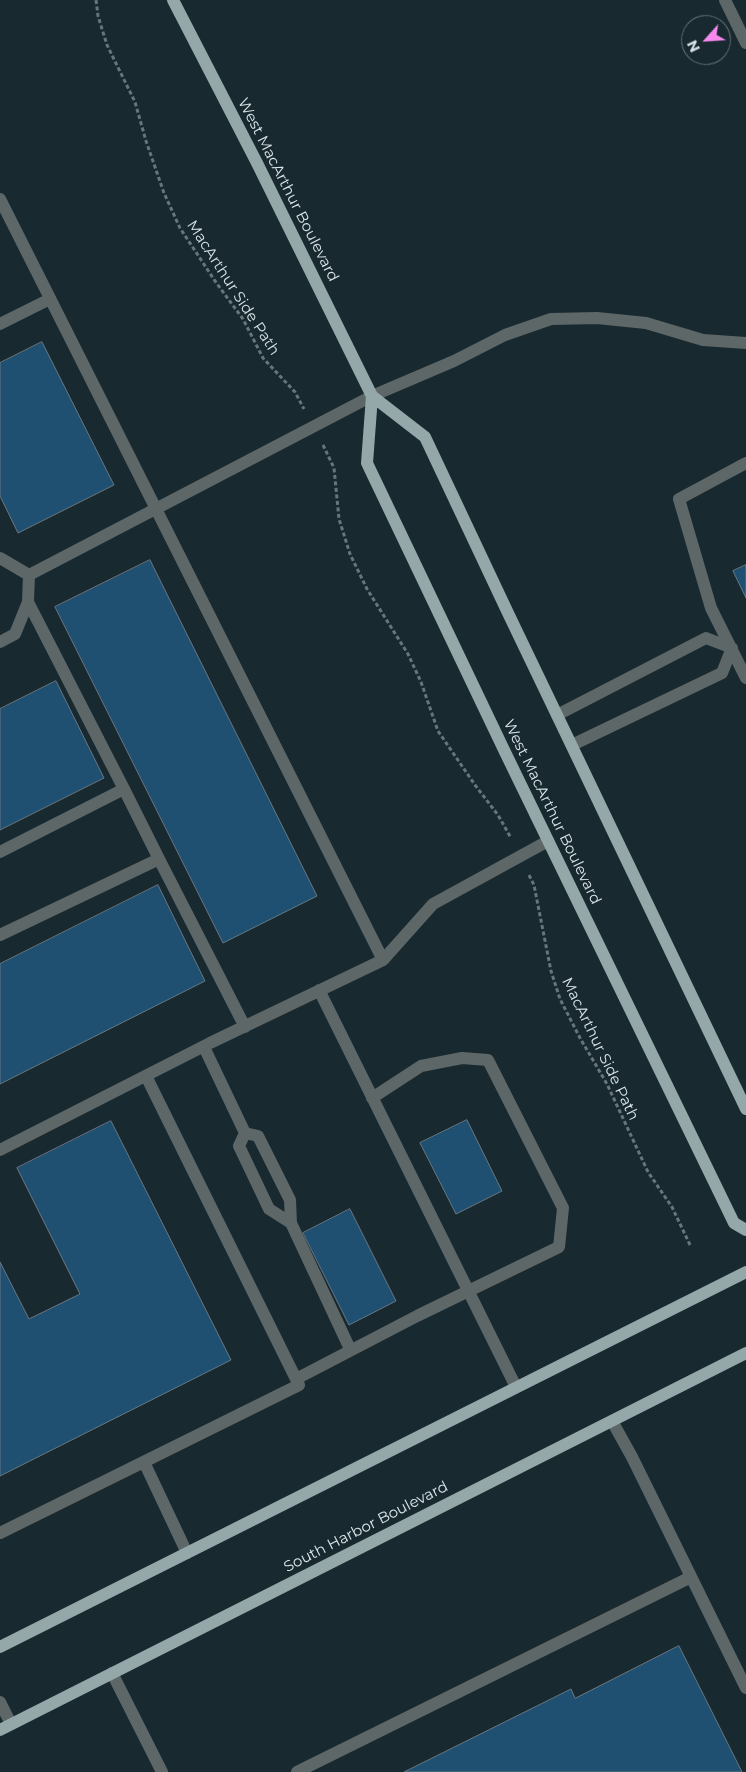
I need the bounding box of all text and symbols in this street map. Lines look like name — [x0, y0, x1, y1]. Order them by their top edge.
north arrow — [681, 15, 731, 65]
text: N — [683, 37, 704, 55]
street label: West MacArthur Boulevard — [234, 95, 342, 285]
street label: MacArthur Side Path — [183, 217, 283, 359]
street label: West MacArthur Boulevard — [499, 717, 605, 907]
street label: MacArthur Side Path — [558, 975, 642, 1123]
street label: South Harbor Boulevard — [281, 1478, 451, 1576]

